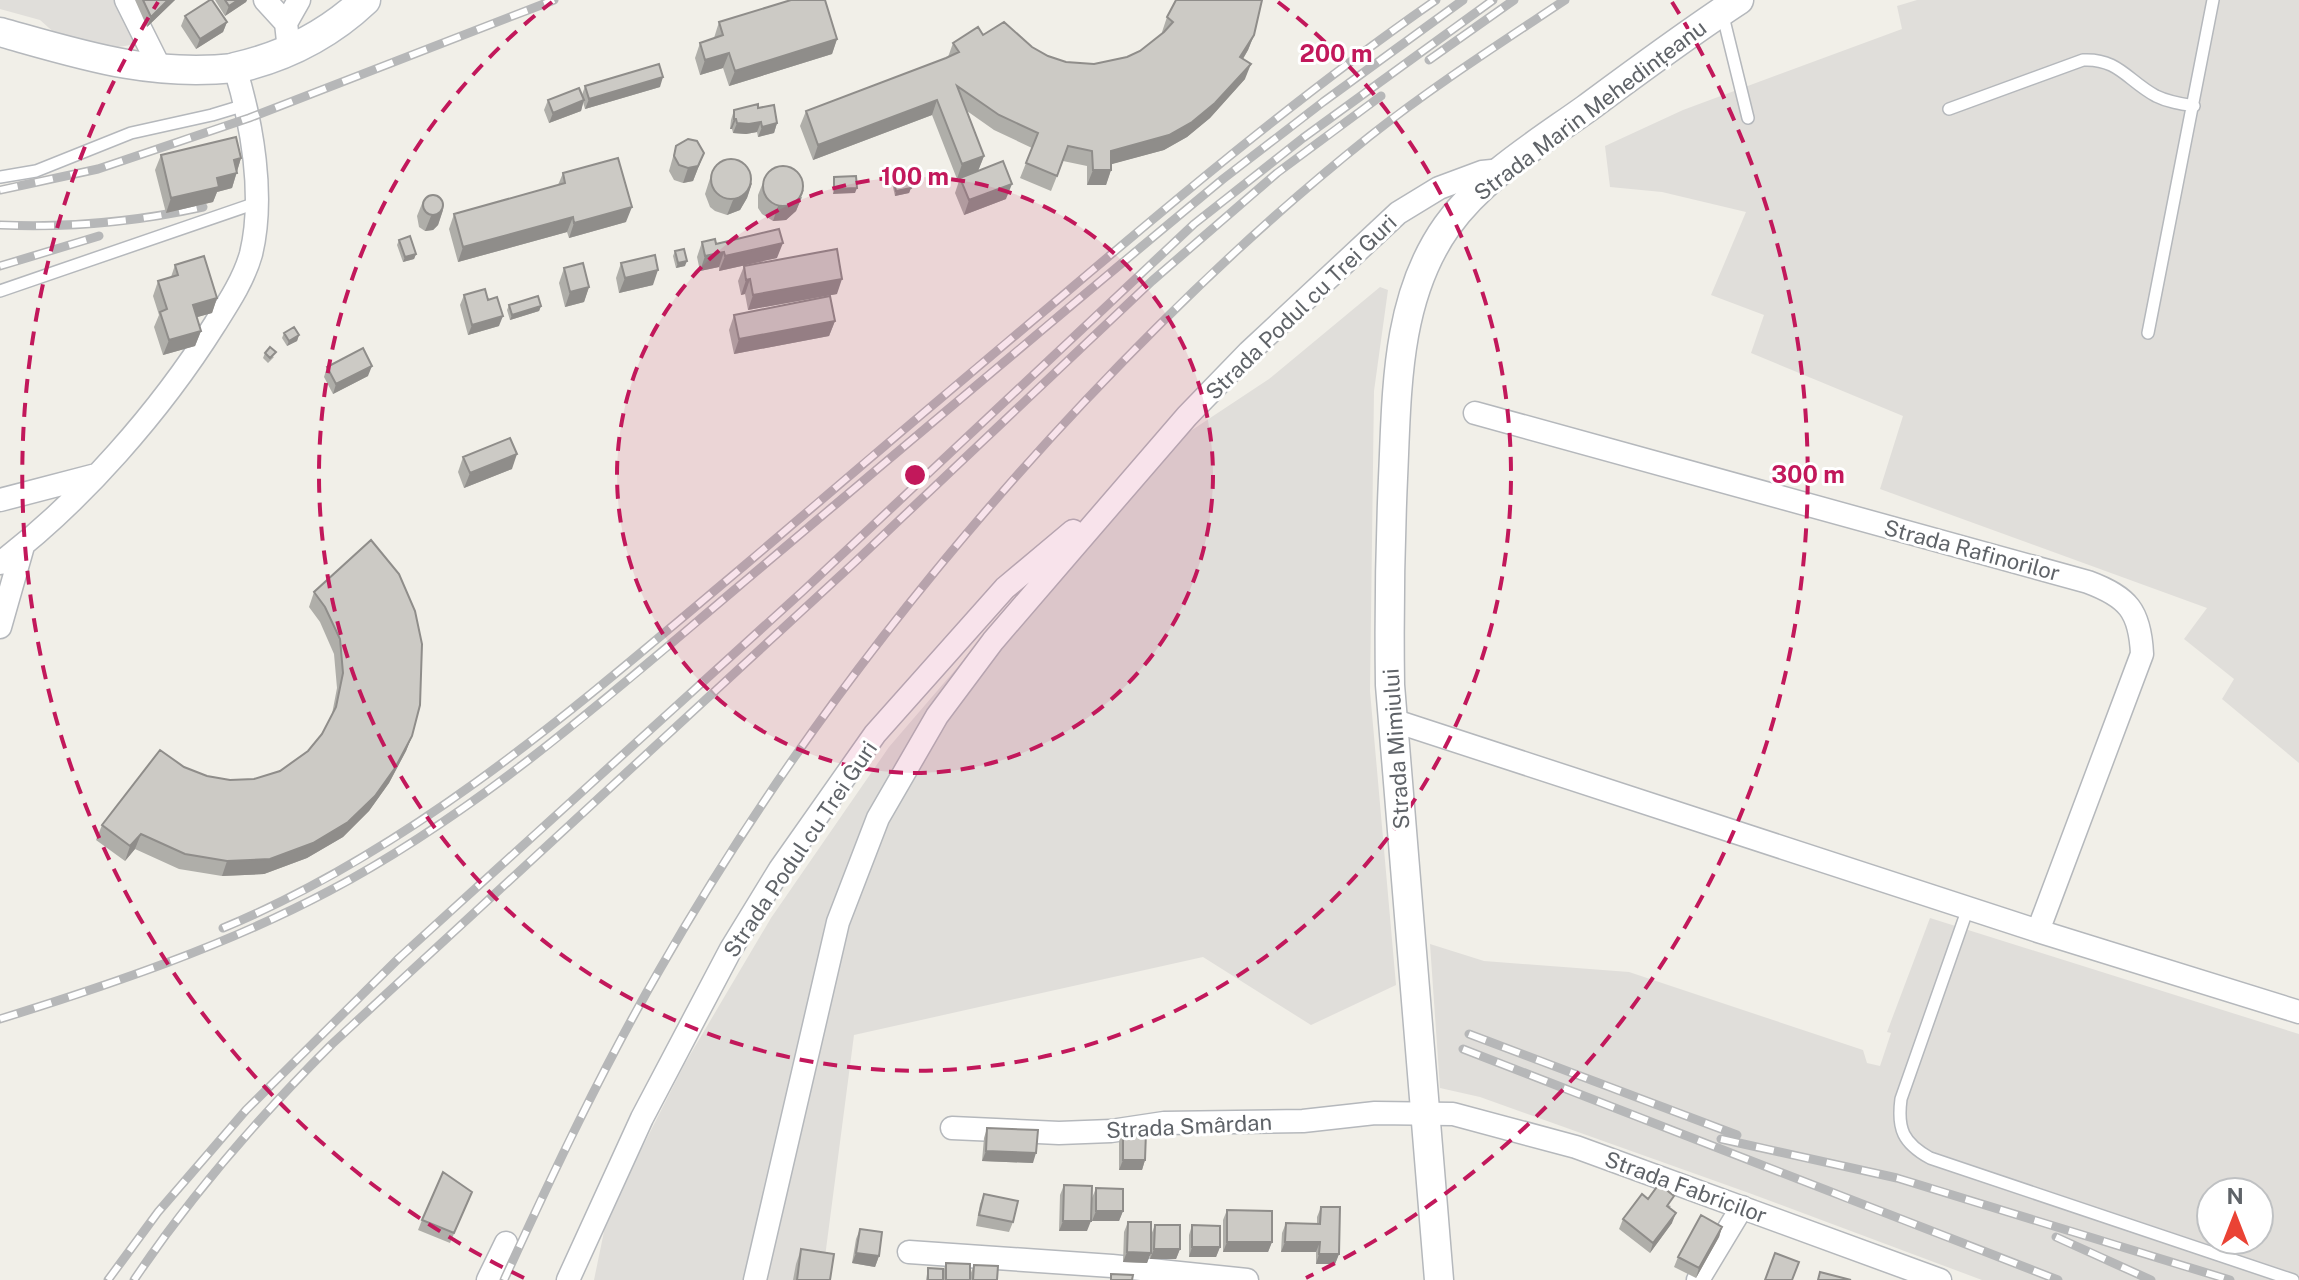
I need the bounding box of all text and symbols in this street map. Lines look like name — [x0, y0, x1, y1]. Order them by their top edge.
street label: Strada Marin Mehedințeanu — [1469, 14, 1711, 206]
text: 200 m — [1299, 39, 1373, 67]
text: 100 m — [881, 162, 949, 190]
street label: Strada Podul cu Trei Guri — [1200, 209, 1402, 405]
text: 300 m — [1771, 460, 1845, 488]
centre of rings — [901, 461, 929, 489]
street label: Strada Rafinorilor — [1881, 514, 2063, 586]
street label: Strada Mimiului — [1377, 668, 1415, 830]
street label: Strada Podul cu Trei Guri — [718, 736, 882, 962]
street label: Strada Smârdan — [1105, 1109, 1273, 1143]
street label: Strada Fabricilor — [1601, 1146, 1771, 1228]
north arrow — [2195, 1176, 2275, 1256]
text: N — [2226, 1183, 2244, 1209]

